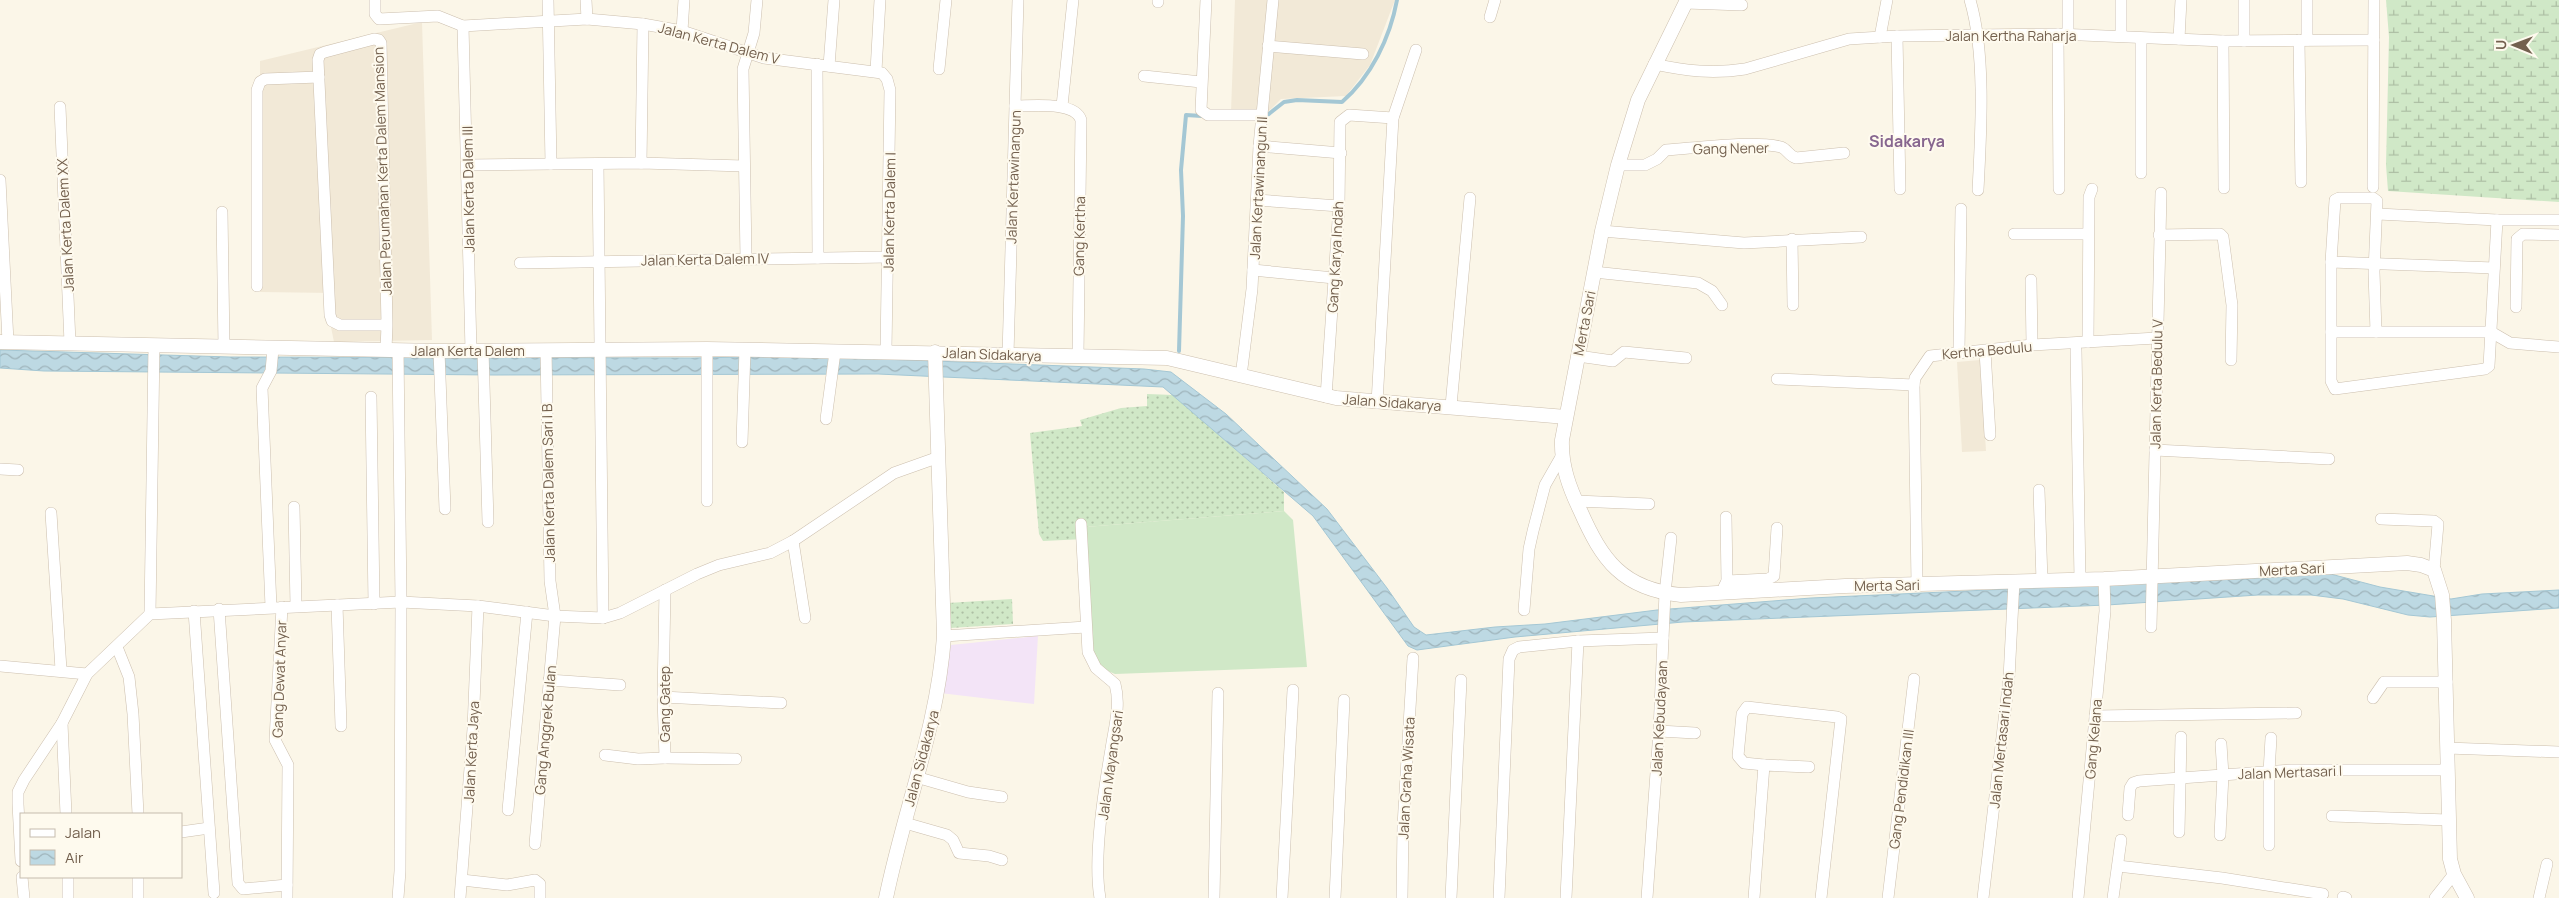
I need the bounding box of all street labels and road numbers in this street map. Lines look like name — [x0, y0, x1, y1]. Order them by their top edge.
street label: Jalan Kerta Dalem V — [656, 18, 782, 69]
street label: Jalan Kertha Raharja — [1946, 26, 2076, 45]
street label: Jalan Perumahan Kerta Dalem Mansion — [368, 46, 396, 296]
street label: Jalan Kertawinangun — [1001, 110, 1025, 244]
street label: Jalan Kertawinangun II — [1245, 116, 1271, 260]
street label: Jalan Kerta Dalem III — [457, 126, 479, 252]
street label: Gang Nener — [1693, 138, 1769, 158]
street label: Jalan Kerta Dalem I — [878, 152, 900, 272]
street label: Jalan Kerta Dalem XX — [52, 157, 78, 292]
street label: Gang Kertha — [1069, 196, 1089, 276]
street label: Gang Karya Indah — [1323, 201, 1347, 313]
street label: Jalan Kerta Dalem IV — [641, 248, 770, 270]
street label: Merta Sari — [1568, 289, 1600, 357]
street label: Jalan Kerta Bedulu V — [2145, 318, 2167, 449]
street label: Kertha Bedulu — [1941, 337, 2033, 363]
street label: Jalan Kerta Dalem — [411, 341, 525, 360]
street label: Jalan Sidakarya — [942, 343, 1042, 365]
street label: Jalan Sidakarya — [1342, 389, 1442, 415]
street label: Jalan Kerta Dalem Sari I B — [537, 403, 559, 563]
street label: Merta Sari — [2259, 558, 2325, 580]
street label: Merta Sari — [1854, 575, 1920, 595]
street label: Gang Dewat Anyar — [267, 620, 291, 738]
street label: Jalan Kebudayaan — [1646, 660, 1672, 776]
street label: Gang Anggrek Bulan — [530, 664, 560, 796]
street label: Gang Gatep — [655, 666, 674, 742]
street label: Jalan Mertasari Indah — [1984, 671, 2018, 809]
street label: Gang Kelana — [2080, 698, 2106, 780]
street label: Jalan Kerta Jaya — [459, 700, 483, 804]
street label: Jalan Sidakarya — [899, 708, 943, 808]
street label: Jalan Mayangsari — [1093, 709, 1127, 821]
street label: Jalan Graha Wisata — [1393, 716, 1419, 840]
street label: Gang Pendidikan III — [1884, 728, 1918, 850]
street label: Jalan Mertasari I — [2238, 761, 2342, 783]

